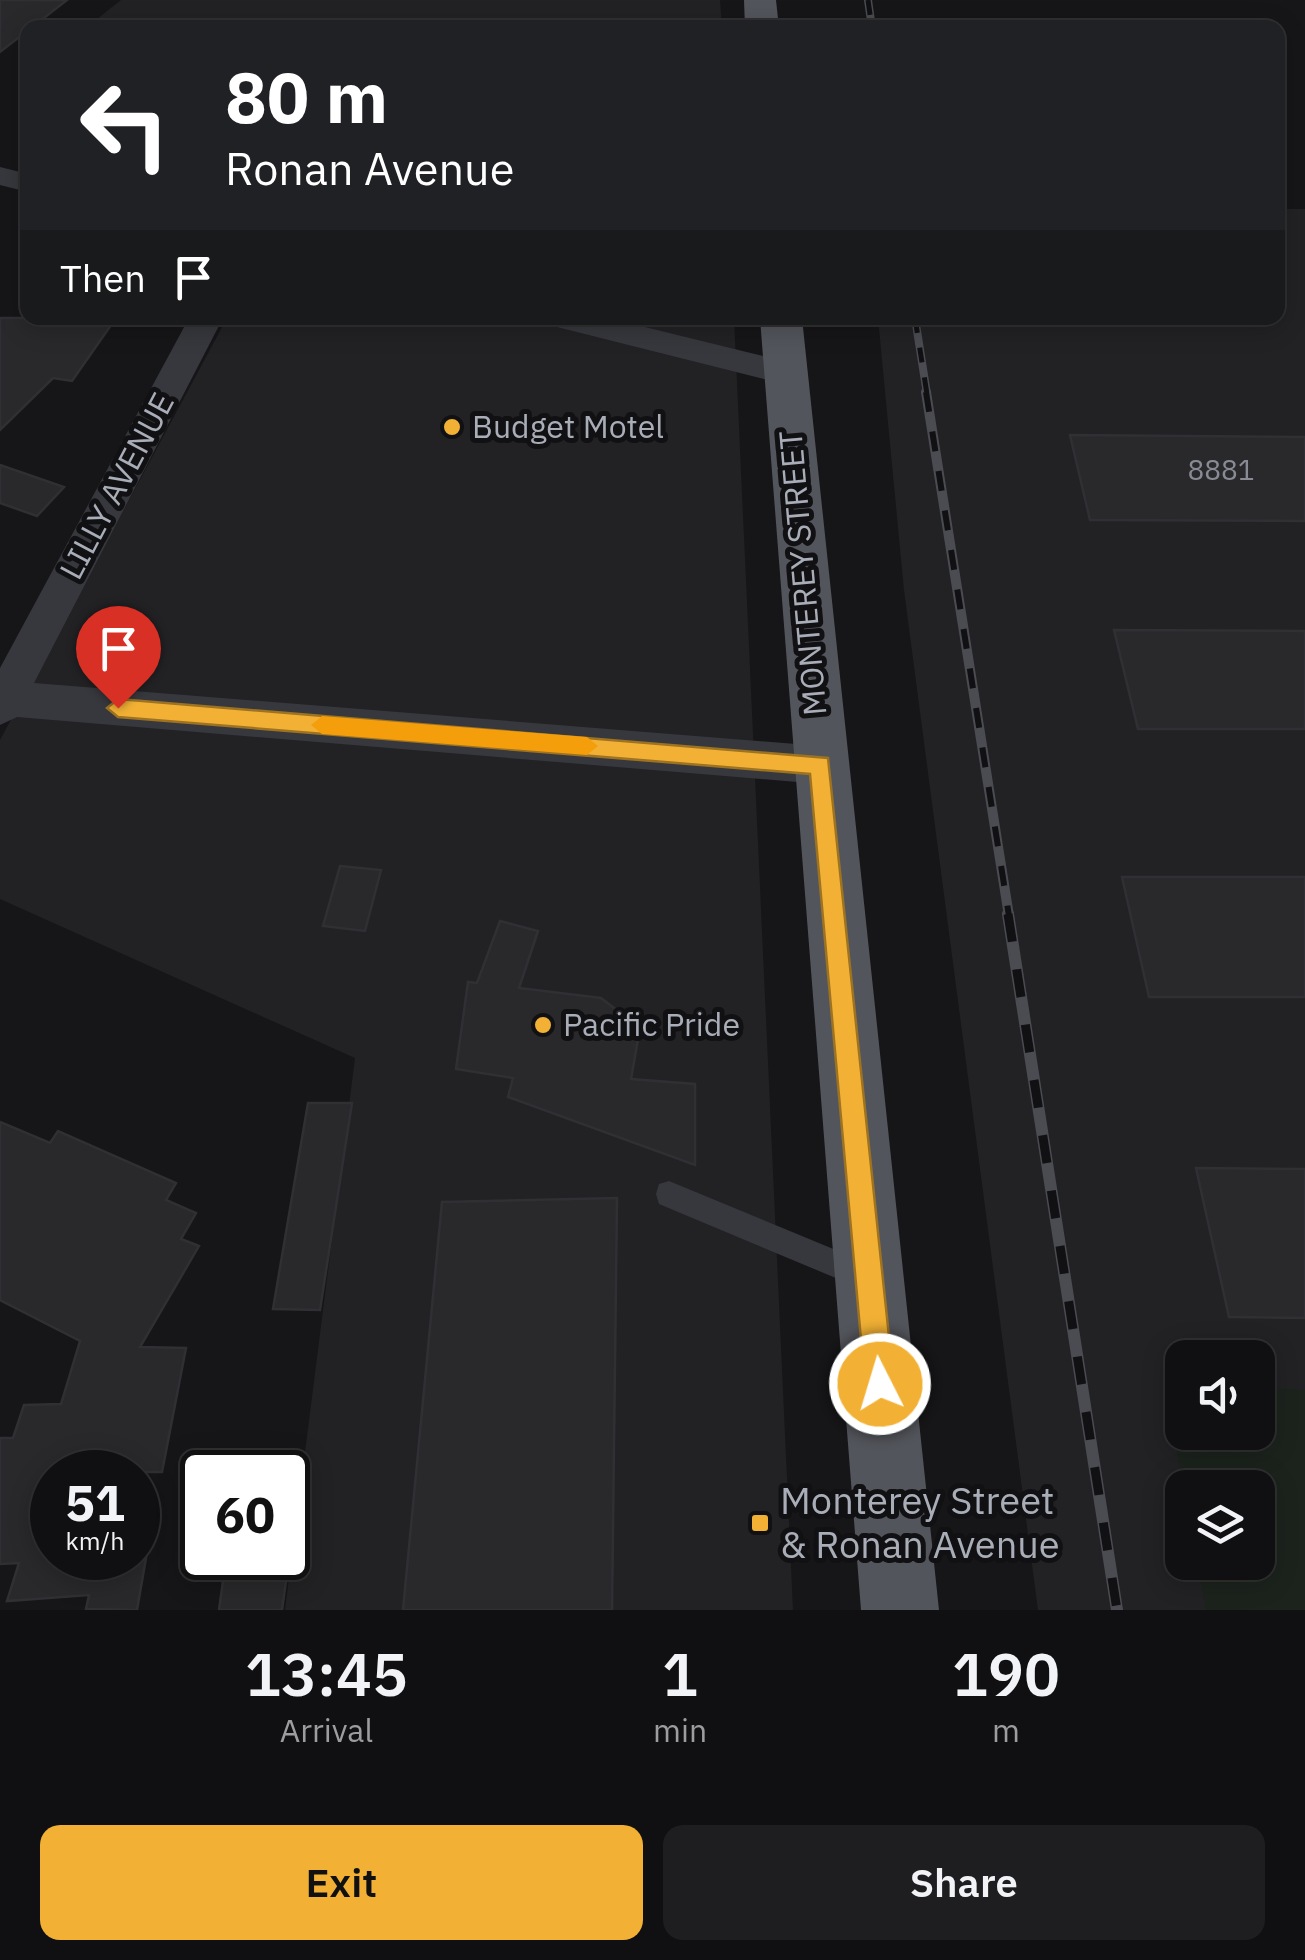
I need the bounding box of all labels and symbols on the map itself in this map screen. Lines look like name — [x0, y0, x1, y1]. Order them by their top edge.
street label: LILLY AVENUE — [49, 385, 183, 586]
place label: Budget Motel — [472, 405, 664, 447]
marker: Budget Motel — [441, 416, 463, 438]
street label: MONTEREY STREET — [769, 429, 835, 717]
house number: 8881 — [1187, 451, 1255, 488]
pin — [76, 606, 161, 709]
place label: Pacific Pride — [563, 1003, 740, 1045]
marker: Pacific Pride — [532, 1014, 554, 1036]
position arrow — [828, 1332, 932, 1436]
speed limit sign: 60 — [180, 1450, 310, 1580]
place label: Monterey Street & Ronan Avenue — [780, 1475, 1060, 1568]
marker: Monterey Street & Ronan Avenue — [749, 1512, 771, 1534]

